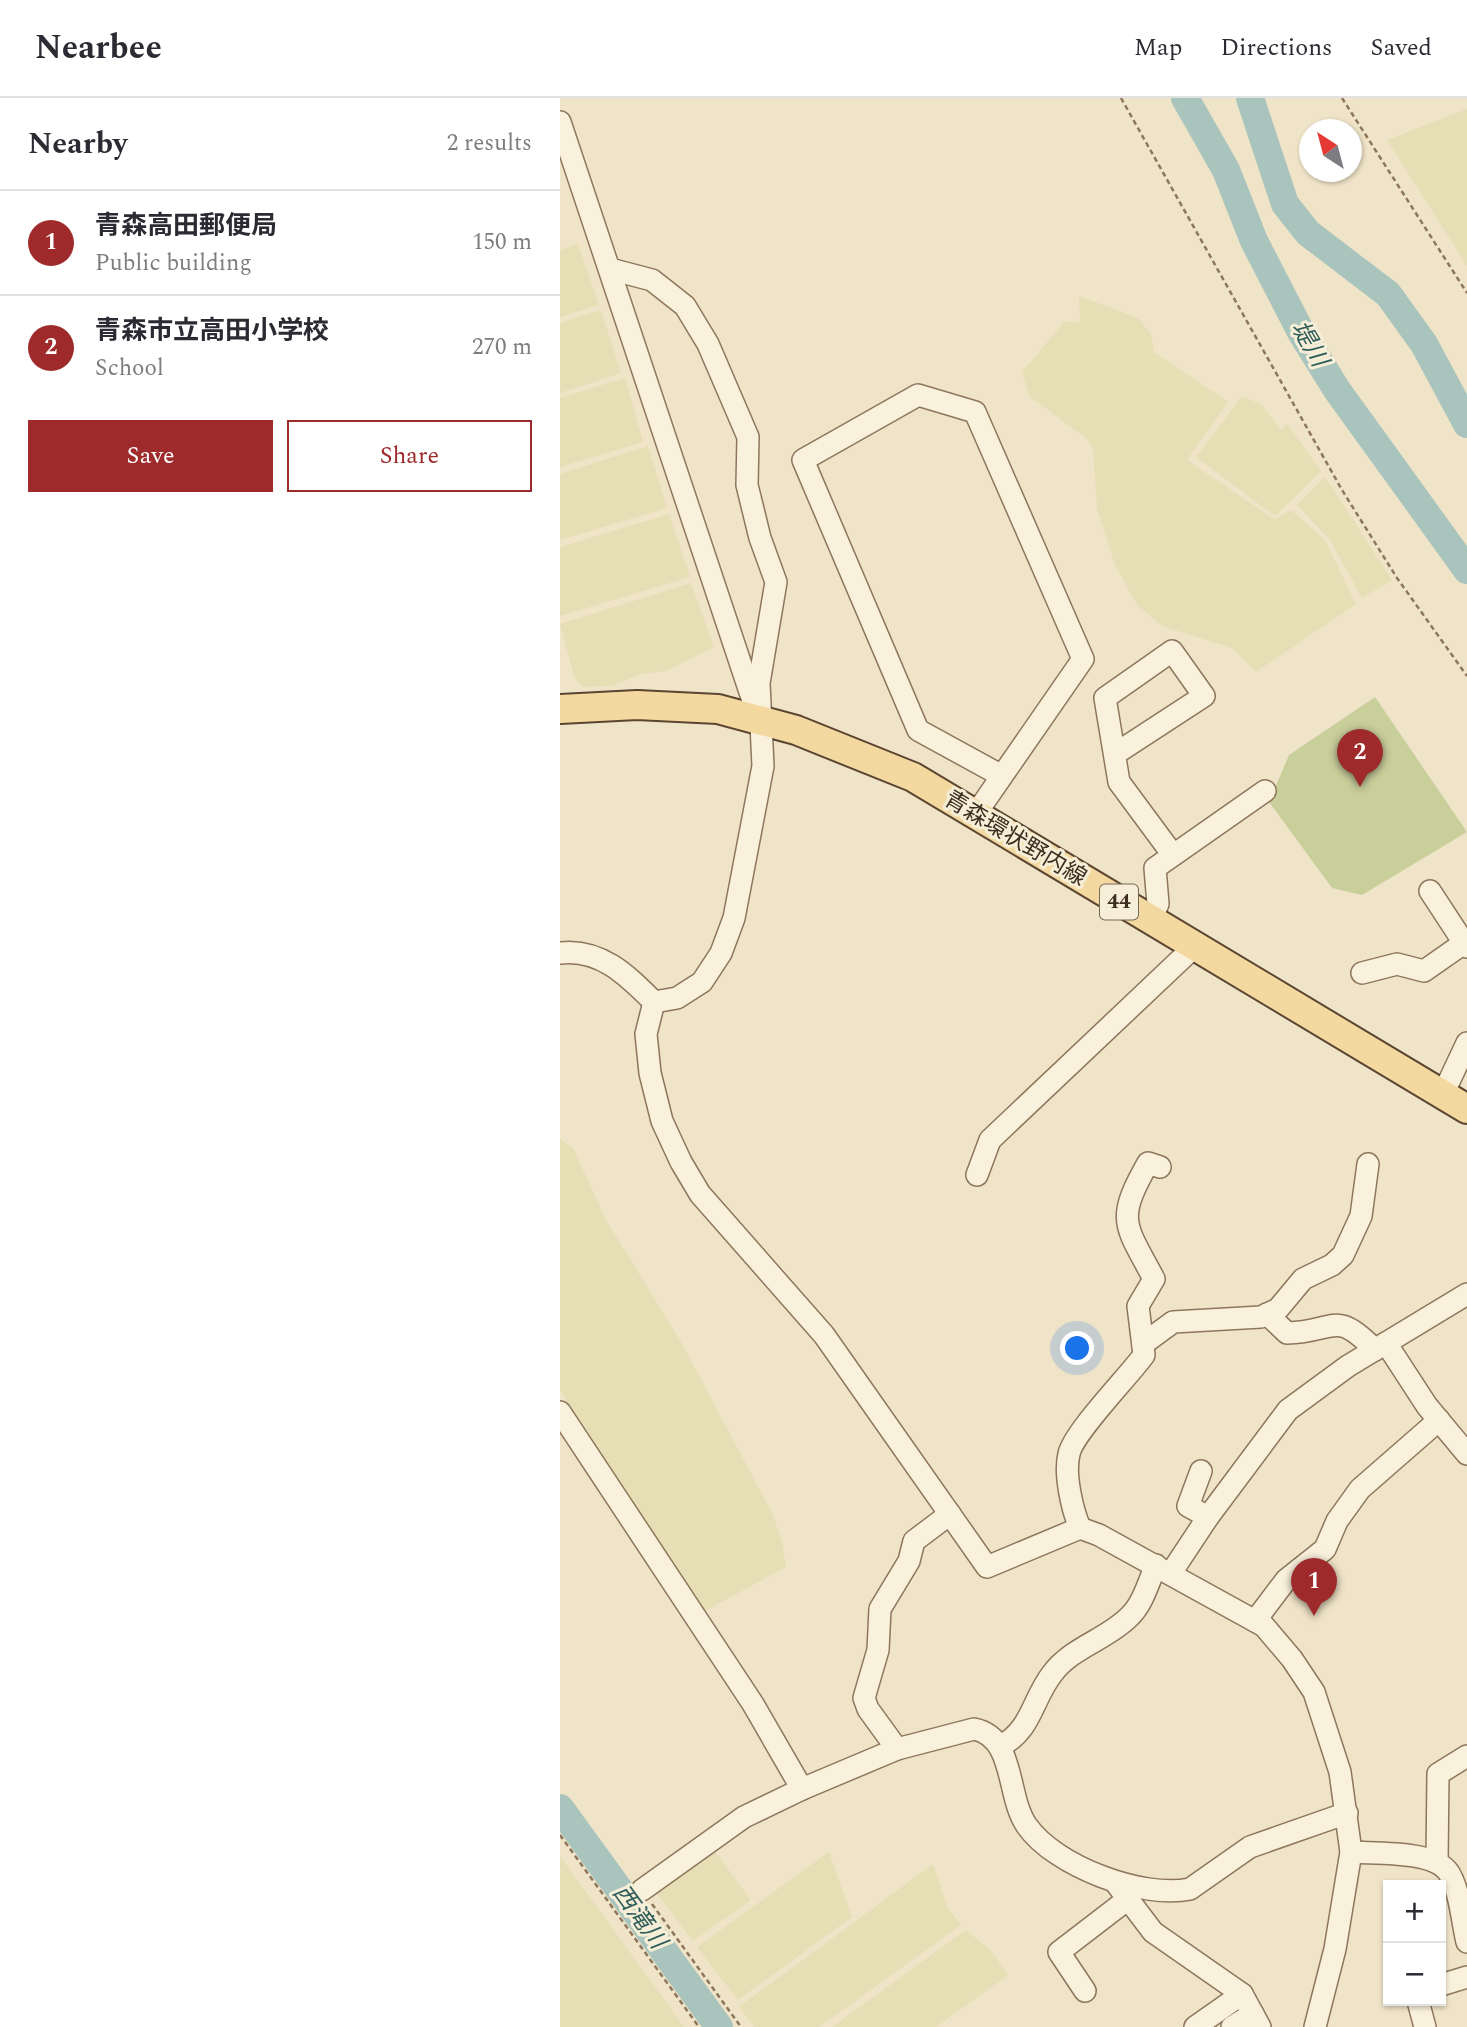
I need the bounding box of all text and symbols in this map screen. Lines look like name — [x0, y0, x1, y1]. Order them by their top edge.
text: Nearbee — [35, 23, 162, 73]
text: Map — [1134, 30, 1182, 66]
text: Directions — [1220, 30, 1332, 66]
text: Saved — [1370, 30, 1432, 66]
north arrow — [1299, 119, 1362, 182]
text: Nearby — [28, 121, 127, 167]
text: 2 results — [447, 126, 532, 161]
text: 青森高田郵便局 — [95, 206, 277, 246]
text: 1 — [45, 225, 57, 260]
text: 150 m — [472, 225, 532, 260]
text: Public building — [95, 246, 252, 281]
text: 青森市立高田小学校 — [95, 311, 329, 351]
water label: 堤川 — [1281, 314, 1338, 376]
text: 2 — [45, 330, 57, 365]
text: 270 m — [472, 330, 532, 365]
text: School — [95, 351, 164, 386]
button: Save — [28, 420, 273, 492]
button: Share — [287, 420, 532, 492]
pin: 2 — [1337, 729, 1383, 787]
street label: 青森環状野内線 — [937, 783, 1093, 895]
road number: 44 — [1100, 884, 1138, 920]
your location — [1060, 1331, 1094, 1365]
pin: 1 — [1291, 1558, 1337, 1616]
water label: 西滝川 — [603, 1877, 676, 1959]
map controls — [1383, 1880, 1446, 2006]
button: + — [1383, 1880, 1446, 1943]
button: − — [1383, 1943, 1446, 2006]

